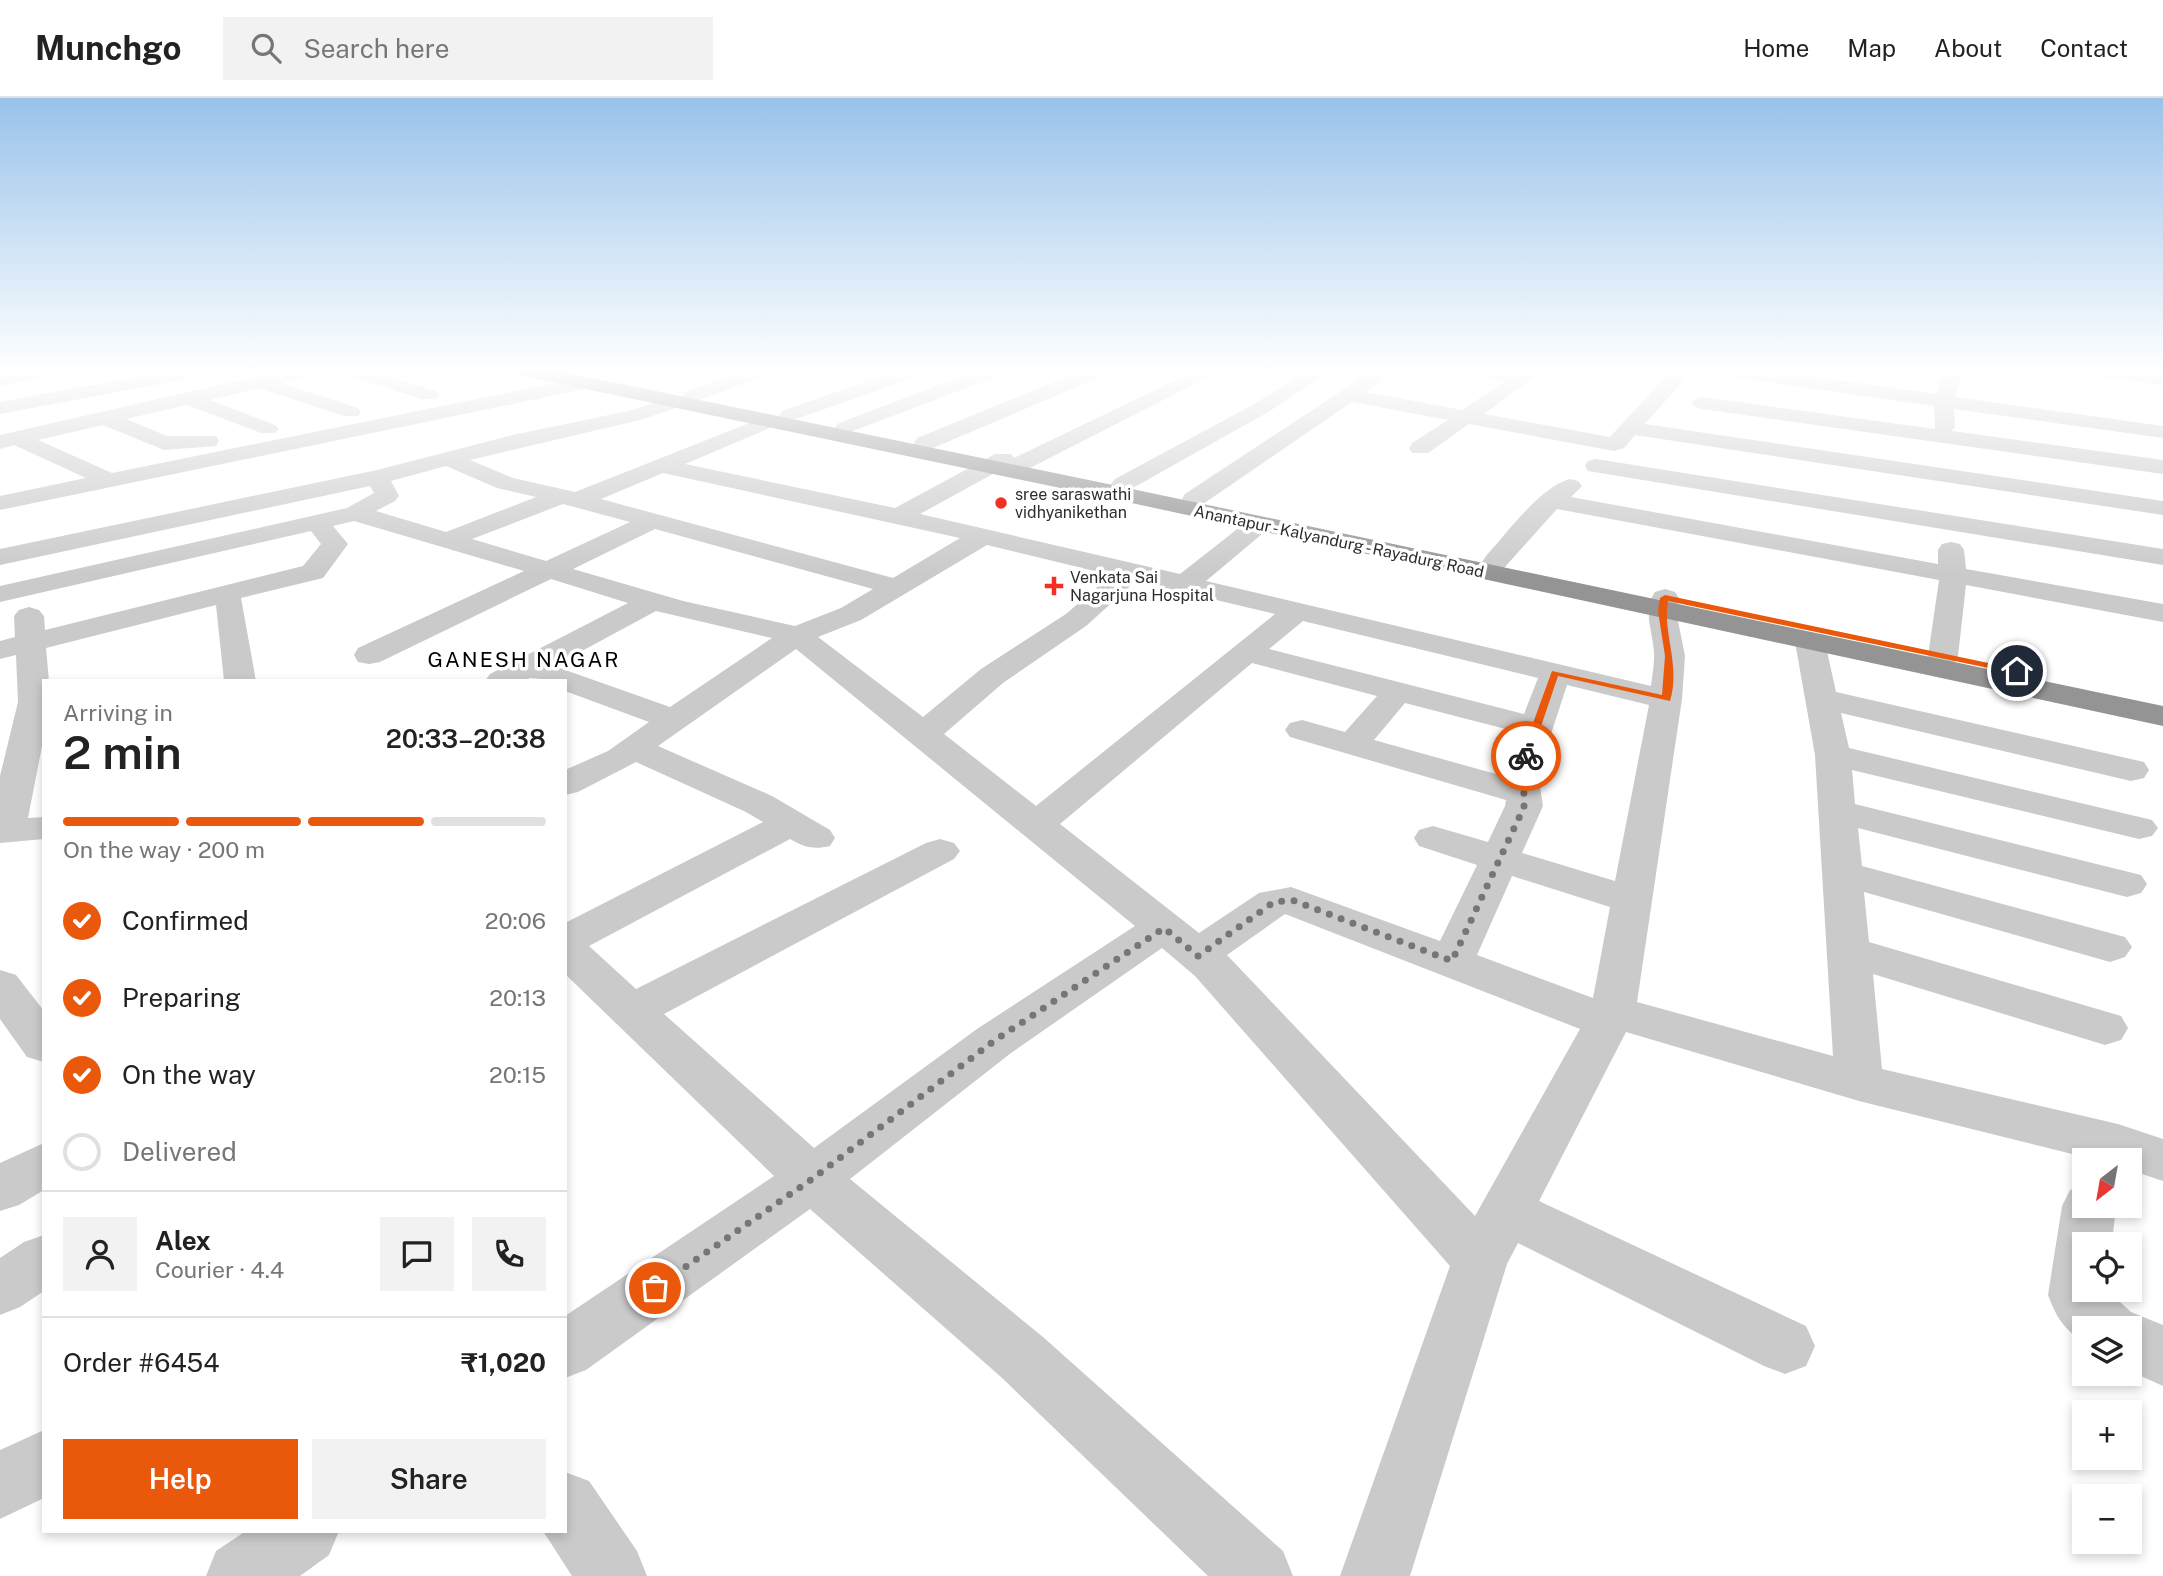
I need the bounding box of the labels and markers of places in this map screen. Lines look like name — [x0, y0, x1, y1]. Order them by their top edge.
place label: sree saraswathi vidhyanikethan — [1015, 485, 1131, 522]
marker: sree saraswathi vidhyanikethan — [993, 495, 1009, 511]
place label: Venkata Sai Nagarjuna Hospital — [1070, 568, 1214, 605]
marker: Venkata Sai Nagarjuna Hospital — [1044, 576, 1064, 596]
pin — [1987, 641, 2047, 701]
pin — [625, 1258, 685, 1318]

